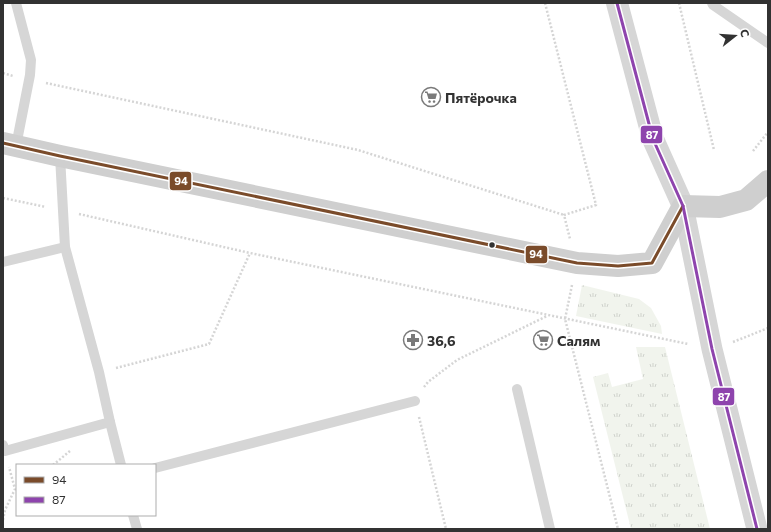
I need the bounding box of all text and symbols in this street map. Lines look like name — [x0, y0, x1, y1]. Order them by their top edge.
north arrow — [715, 16, 755, 56]
text: С — [738, 27, 752, 39]
supermarket icon: Пятёрочка — [420, 86, 442, 108]
place label: Пятёрочка — [445, 89, 517, 106]
line badge: 87 — [640, 125, 663, 144]
text: 87 — [646, 128, 658, 141]
line badge: 94 — [169, 171, 192, 191]
text: 94 — [174, 174, 188, 187]
unlabelled marker — [487, 240, 497, 250]
line badge: 94 — [525, 245, 548, 264]
text: 94 — [529, 247, 543, 260]
pharmacy icon: 36,6 — [402, 329, 424, 351]
supermarket icon: Салям — [532, 329, 554, 351]
place label: 36,6 — [427, 332, 456, 349]
place label: Салям — [557, 332, 600, 349]
line badge: 87 — [712, 387, 735, 406]
text: 87 — [718, 390, 730, 403]
legend — [16, 464, 156, 516]
text: 94 — [52, 472, 66, 486]
text: 87 — [52, 492, 66, 506]

